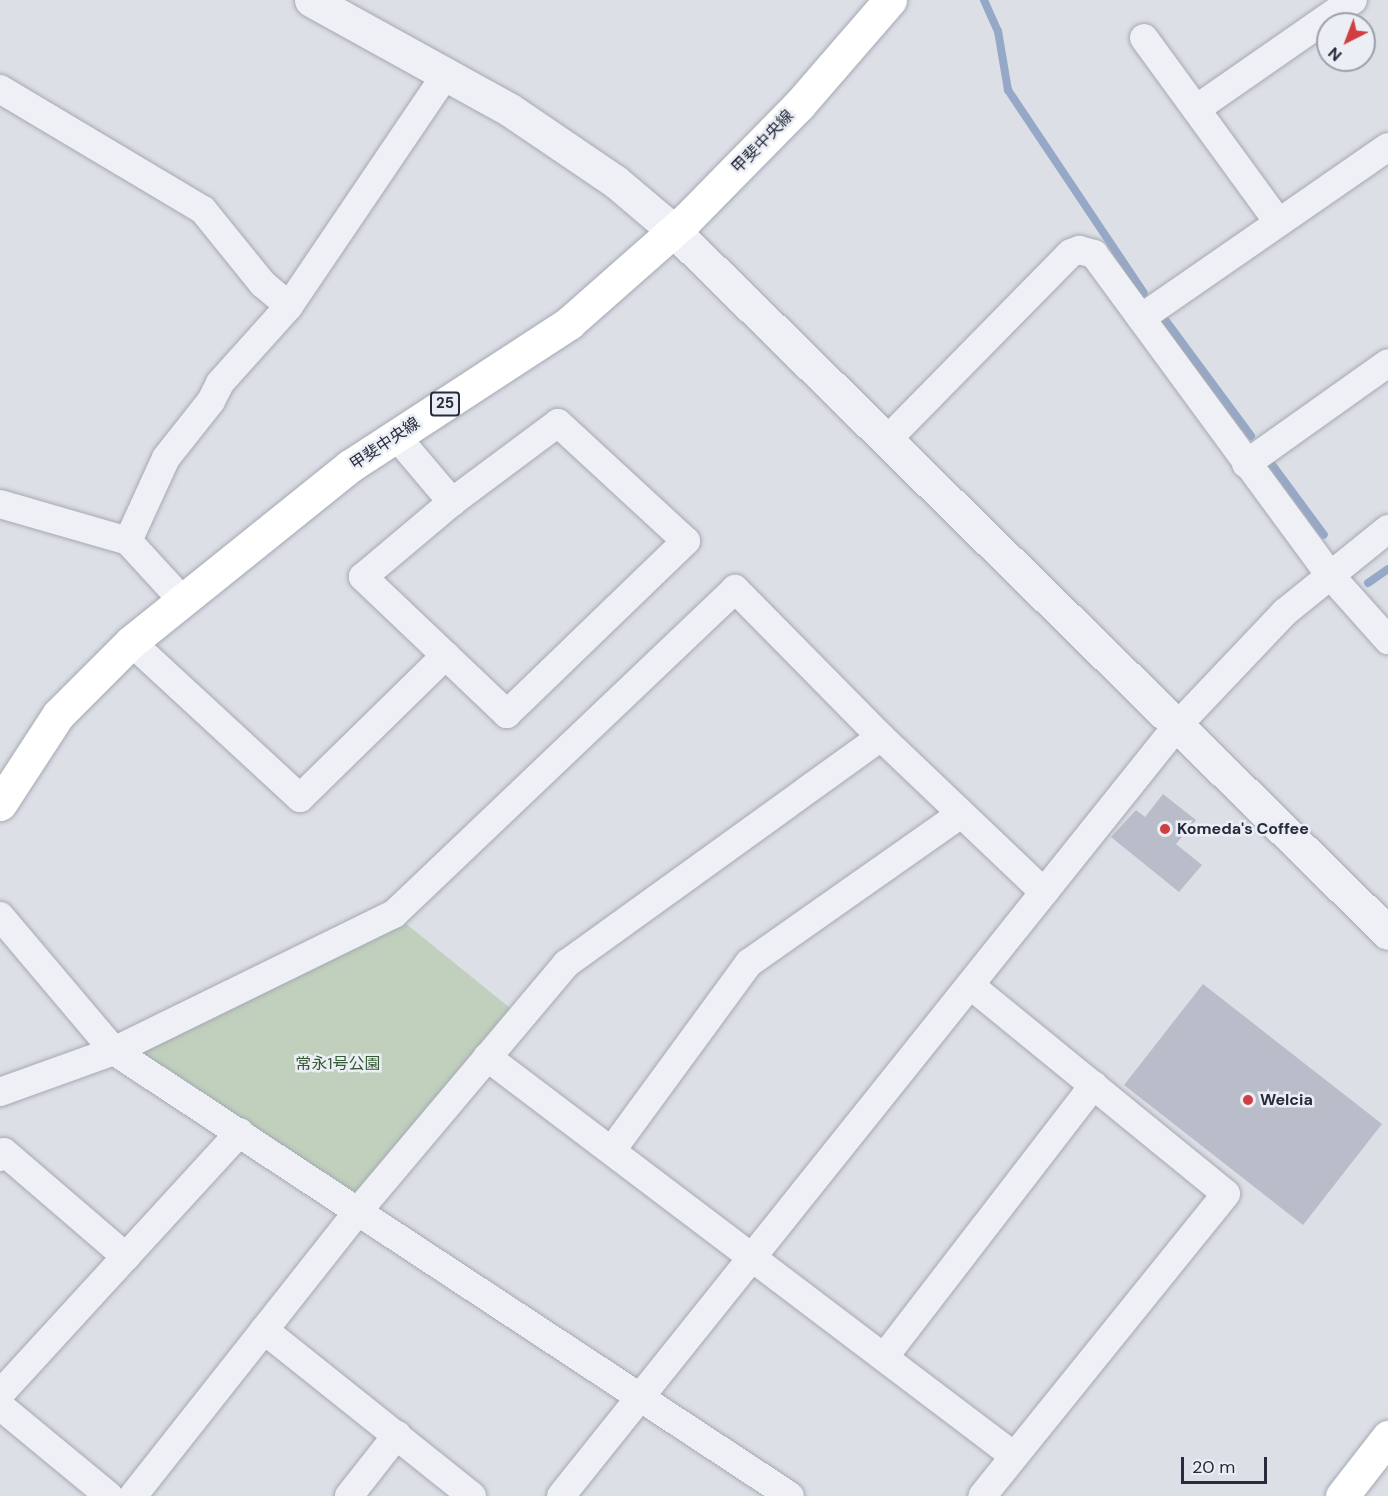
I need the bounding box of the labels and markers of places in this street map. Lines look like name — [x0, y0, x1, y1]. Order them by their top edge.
place label: Komeda's Coffee — [1177, 819, 1309, 839]
marker: Komeda's Coffee — [1158, 822, 1172, 836]
place label: Welcia — [1260, 1090, 1313, 1110]
marker: Welcia — [1241, 1093, 1255, 1107]

